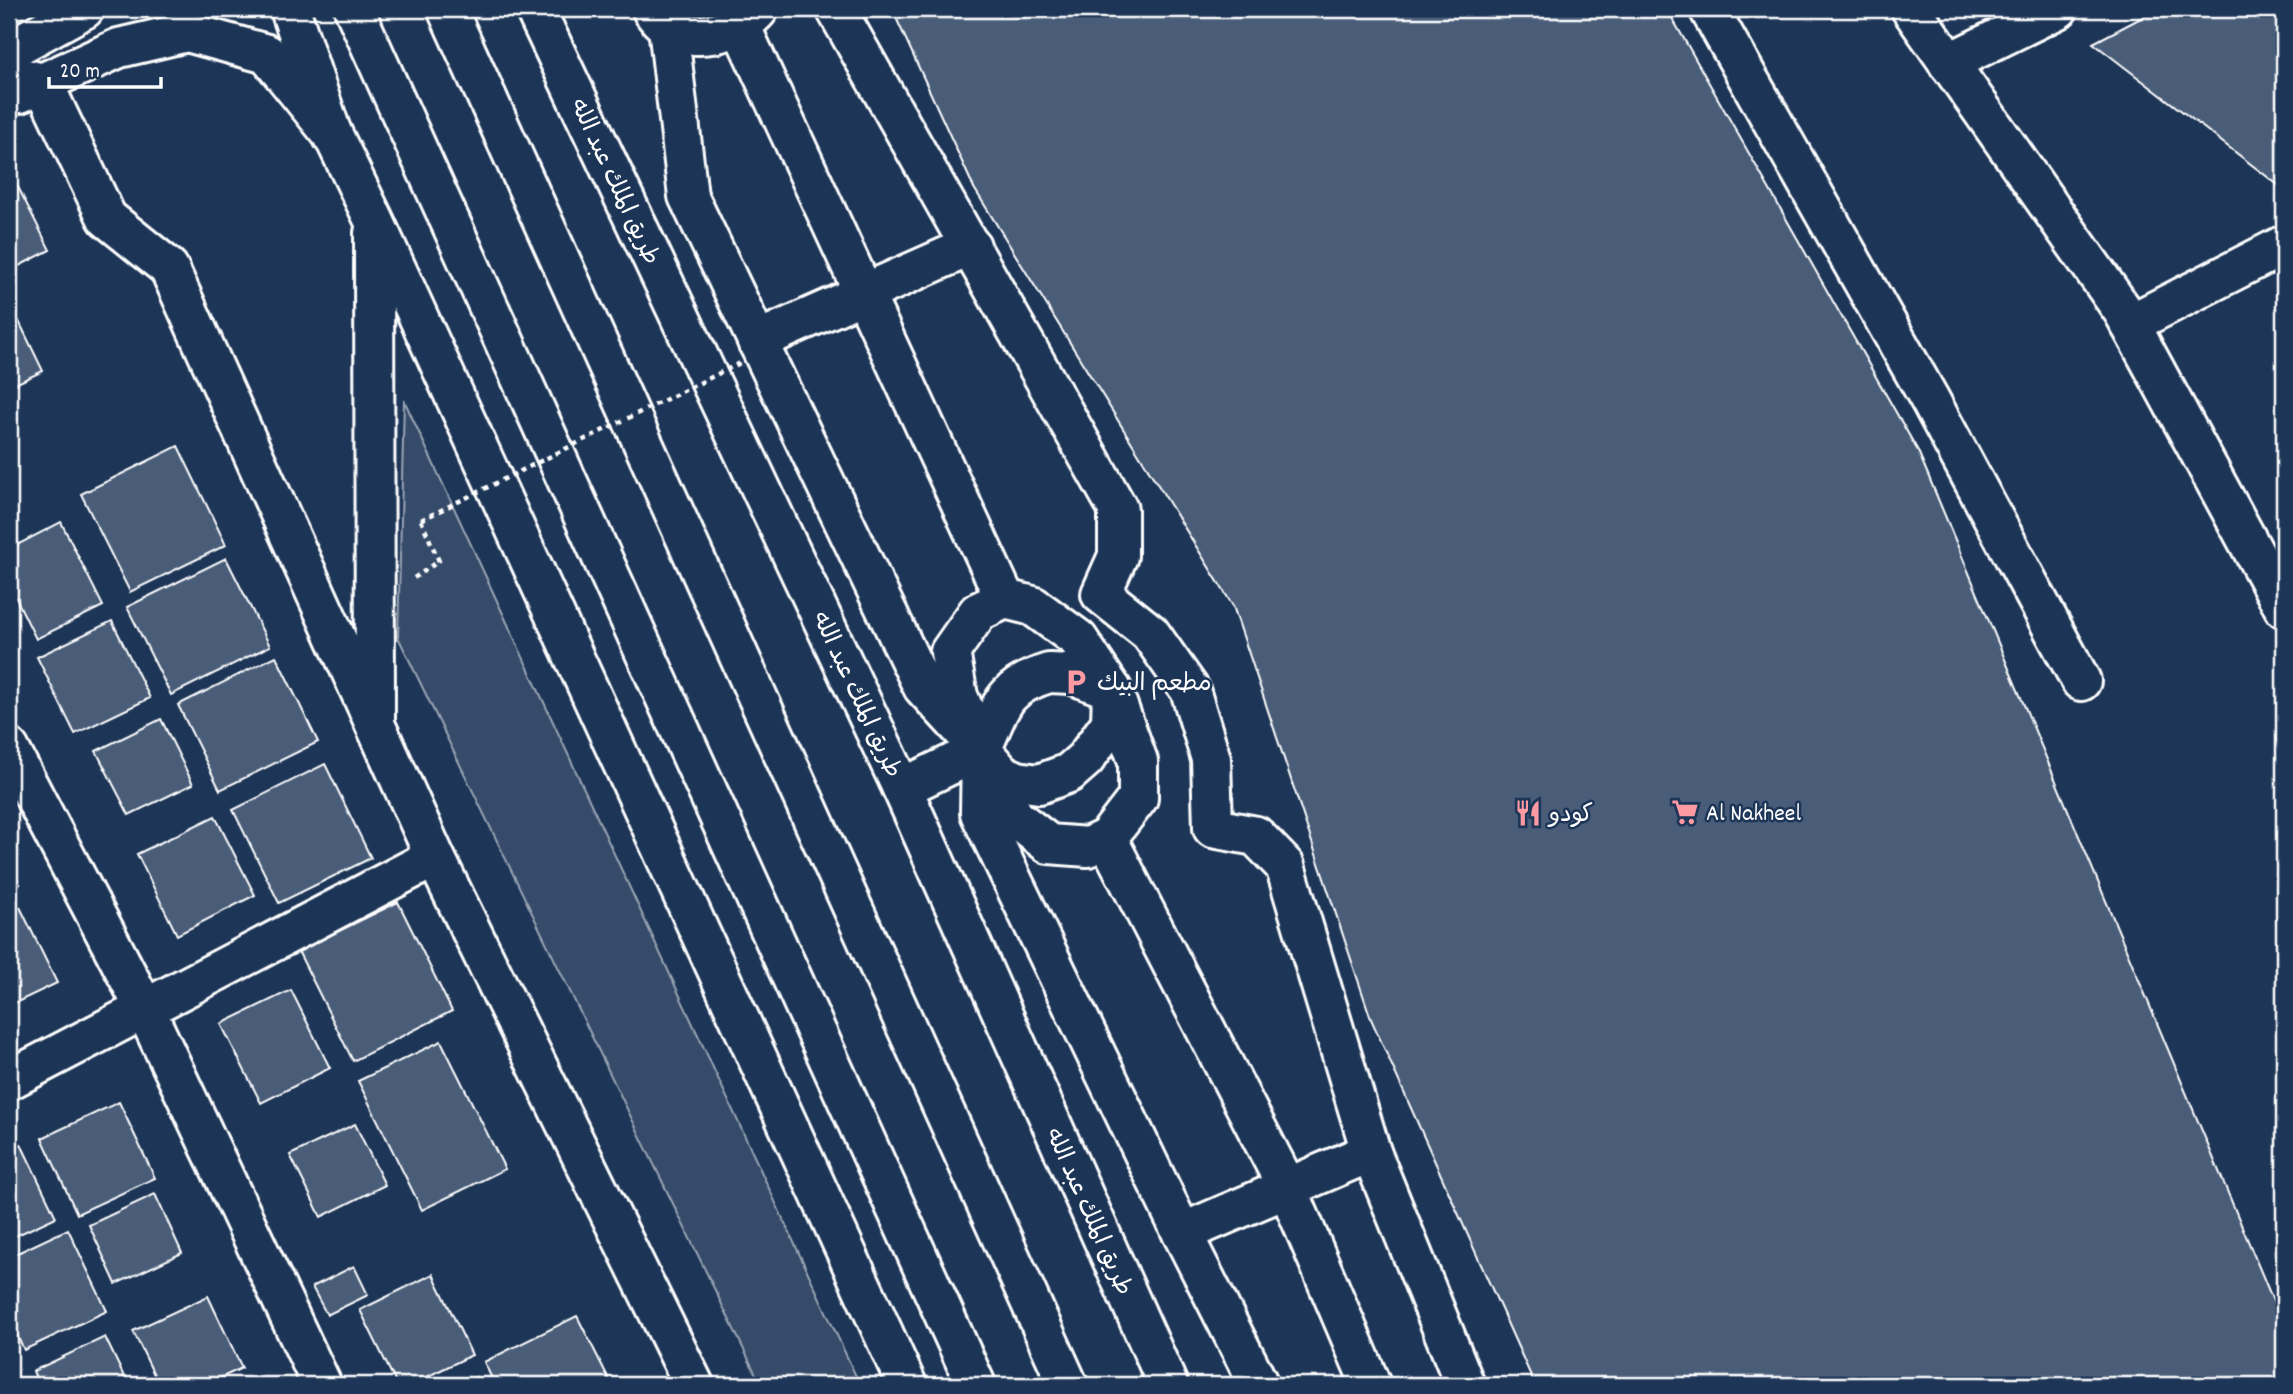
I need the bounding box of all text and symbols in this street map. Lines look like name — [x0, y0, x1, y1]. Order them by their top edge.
scale bar — [49, 46, 161, 90]
text: 20 m — [60, 58, 100, 88]
street label: طريق الملك عبد الله — [560, 93, 667, 271]
street label: طريق الملك عبد الله — [802, 606, 909, 784]
parking icon: مطعم البيك — [1061, 667, 1091, 697]
place label: مطعم البيك — [1097, 668, 1212, 702]
supermarket icon: Al Nakheel — [1670, 797, 1700, 827]
restaurant icon: كودو — [1513, 798, 1543, 828]
place label: Al Nakheel — [1706, 798, 1801, 832]
place label: كودو — [1547, 799, 1593, 833]
street label: طريق الملك عبد الله — [1035, 1123, 1139, 1301]

